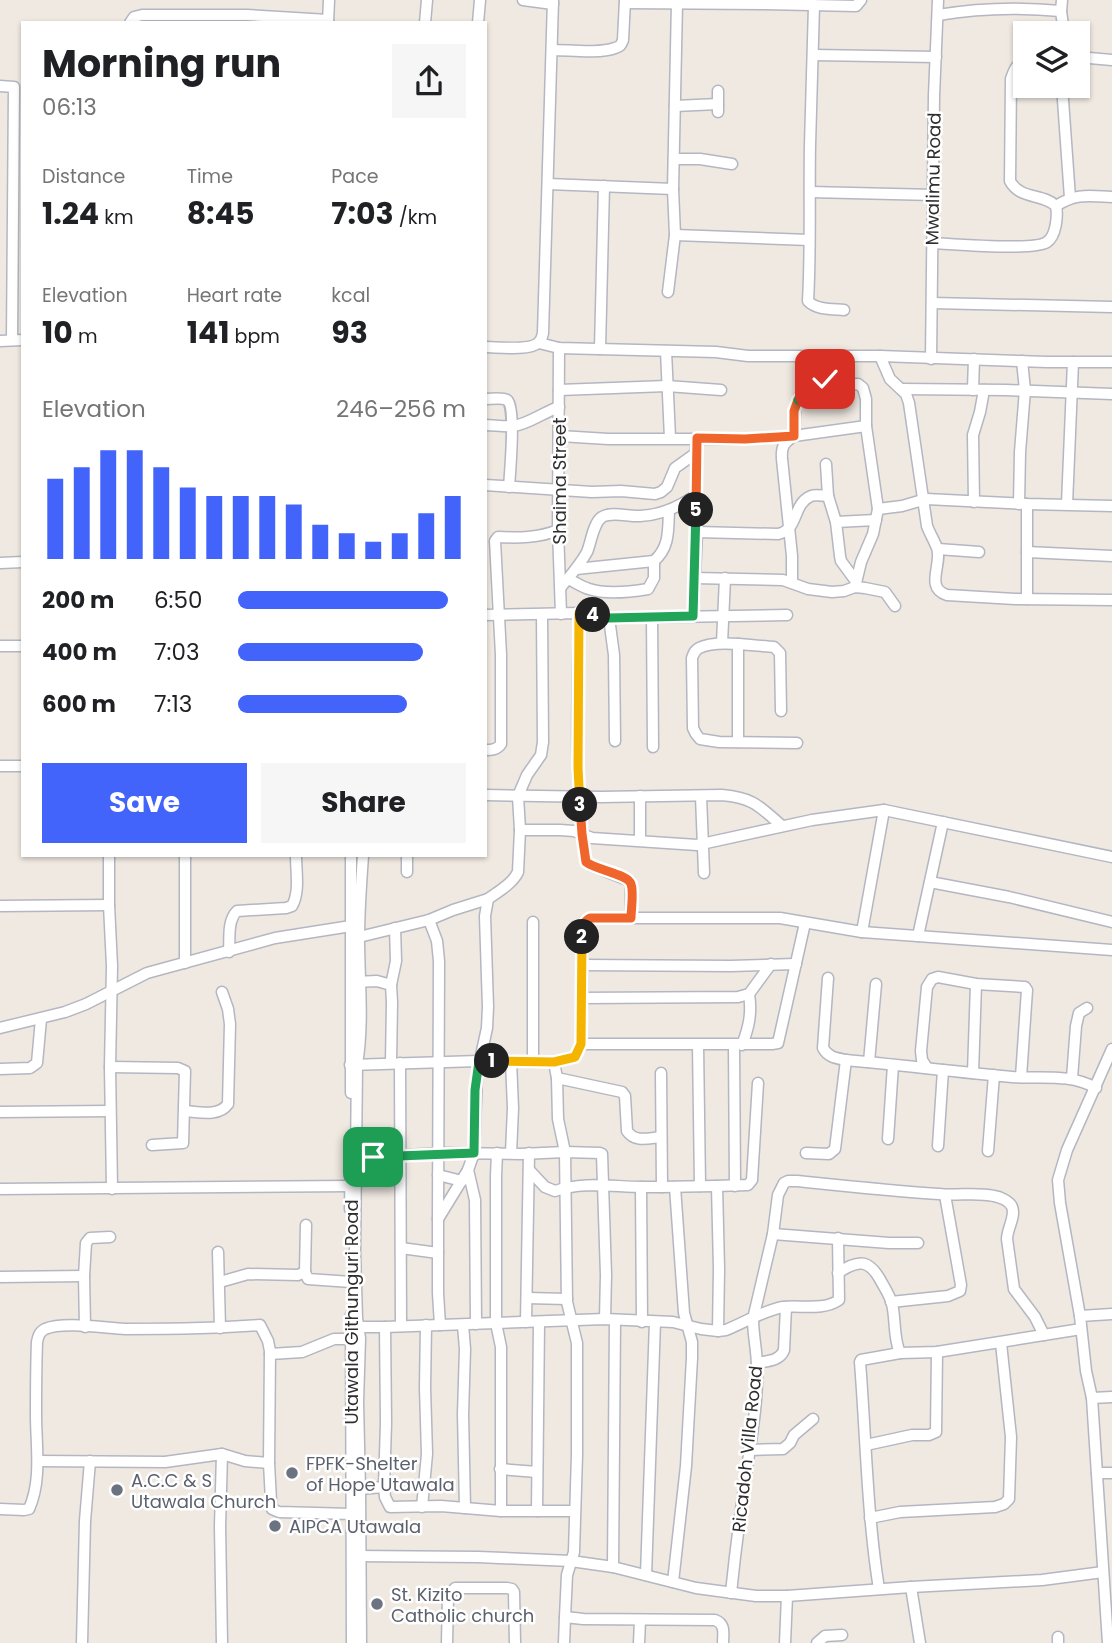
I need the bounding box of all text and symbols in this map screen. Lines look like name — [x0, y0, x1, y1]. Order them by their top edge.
map controls — [1013, 21, 1090, 98]
button: layers — [1013, 21, 1090, 98]
text: Morning run — [42, 37, 281, 90]
button: share — [392, 44, 466, 118]
text: 06:13 — [42, 91, 97, 123]
street label: Mwalimu Road — [919, 112, 947, 246]
text: Distance — [42, 163, 125, 190]
text: Time — [187, 163, 233, 190]
text: Pace — [331, 163, 379, 190]
text: 1.24 — [42, 192, 99, 235]
text: 8:45 — [187, 192, 254, 235]
text: 7:03 — [331, 192, 394, 235]
text: km — [99, 204, 134, 231]
text: /km — [394, 204, 437, 231]
text: Elevation — [42, 282, 128, 309]
text: Heart rate — [187, 282, 282, 309]
text: kcal — [331, 282, 370, 309]
text: 10 — [42, 311, 73, 354]
text: 141 — [187, 311, 230, 354]
text: 93 — [331, 311, 368, 354]
text: m — [73, 323, 98, 350]
text: bpm — [230, 323, 280, 350]
pin — [795, 349, 855, 409]
icon: check — [806, 360, 844, 398]
text: Elevation — [42, 393, 146, 425]
text: 246–256 m — [336, 393, 466, 425]
street label: Shaima Street — [547, 418, 572, 544]
pin: 5 — [678, 492, 714, 528]
text: 5 — [689, 496, 702, 523]
text: 200 m — [42, 584, 114, 616]
text: 6:50 — [154, 584, 202, 616]
pin: 4 — [576, 598, 610, 632]
text: 4 — [586, 601, 599, 628]
text: 400 m — [42, 636, 117, 668]
text: 7:03 — [154, 636, 199, 668]
text: 600 m — [42, 688, 116, 720]
text: 7:13 — [154, 688, 192, 720]
button: Save — [42, 763, 247, 843]
button: Share — [261, 763, 466, 843]
pin: 3 — [562, 788, 598, 822]
text: 3 — [574, 791, 585, 818]
pin: 2 — [564, 920, 600, 954]
text: 2 — [576, 923, 587, 950]
pin: 1 — [475, 1044, 510, 1078]
text: 1 — [488, 1047, 495, 1074]
pin — [343, 1127, 403, 1187]
icon: arrive — [354, 1138, 392, 1176]
street label: Utawala Githunguri Road — [339, 1199, 364, 1425]
street label: Ricadoh Villa Road — [726, 1364, 768, 1534]
place label: FPFK-Shelter of Hope Utawala — [306, 1451, 455, 1497]
marker: FPFK-Shelter of Hope Utawala — [284, 1465, 300, 1481]
place label: A.C.C & S Utawala Church — [131, 1468, 276, 1514]
marker: A.C.C & S Utawala Church — [109, 1482, 125, 1498]
place label: AIPCA Utawala — [289, 1514, 421, 1539]
marker: AIPCA Utawala — [267, 1518, 283, 1534]
place label: St. Kizito Catholic church — [391, 1582, 534, 1628]
marker: St. Kizito Catholic church — [369, 1596, 385, 1612]

